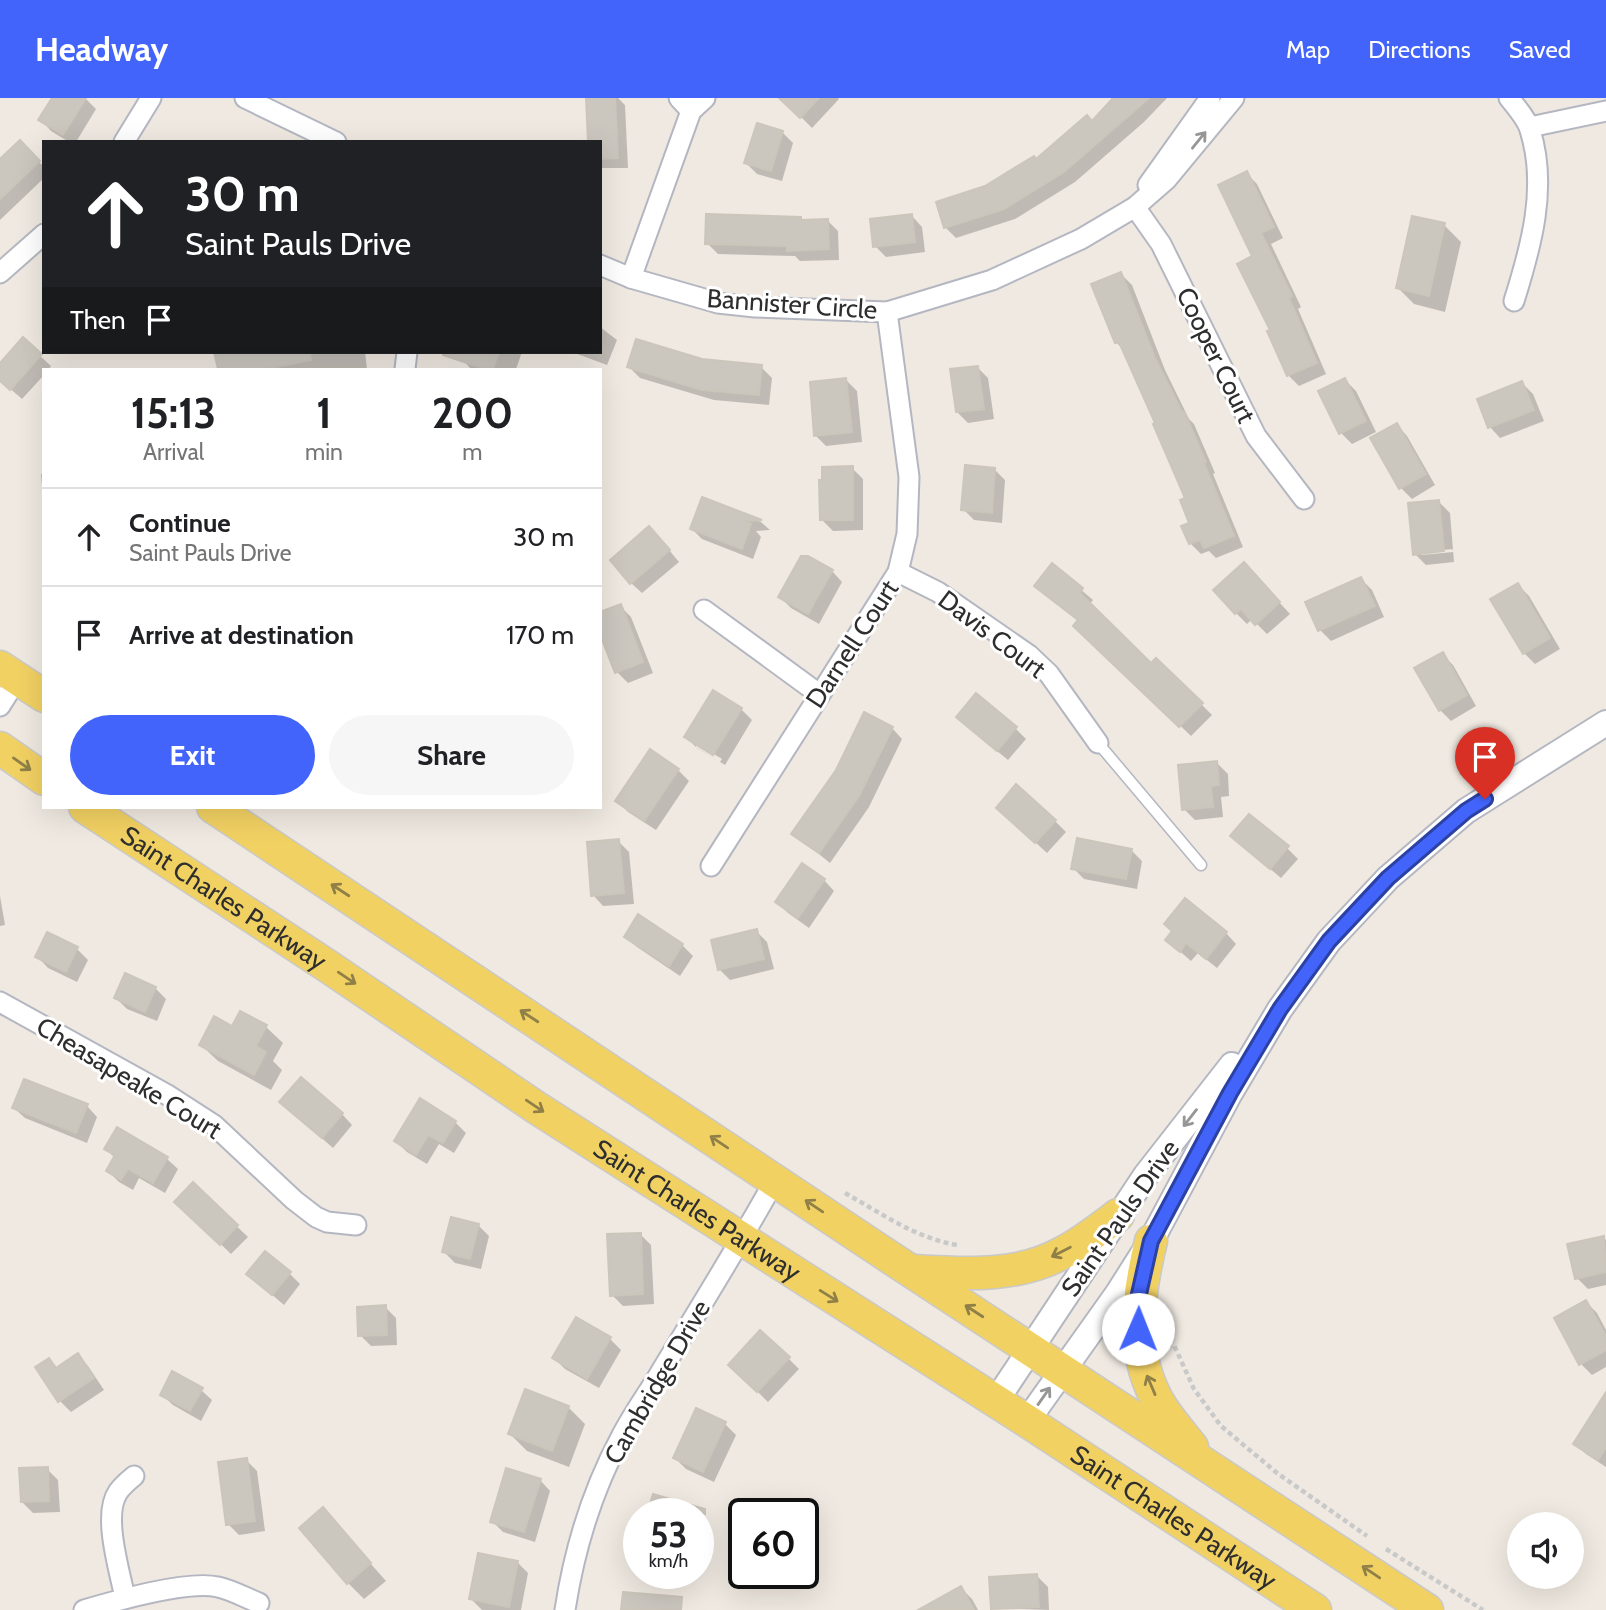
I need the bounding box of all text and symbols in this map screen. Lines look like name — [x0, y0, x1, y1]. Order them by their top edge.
text: Headway — [35, 29, 168, 69]
text: Map — [1286, 35, 1330, 64]
text: Directions — [1368, 35, 1471, 64]
text: Saved — [1509, 35, 1571, 64]
one-way arrow — [1191, 132, 1207, 150]
text: 30 m — [185, 164, 300, 223]
icon: ahead — [70, 168, 161, 259]
text: Saint Pauls Drive — [185, 224, 411, 263]
street label: Bannister Circle — [706, 282, 878, 326]
street label: Cooper Court — [1169, 282, 1263, 428]
icon: arrive — [140, 301, 178, 339]
text: Then — [70, 304, 126, 336]
text: 15:13 — [131, 387, 216, 439]
text: 1 — [316, 387, 332, 439]
text: 200 — [432, 387, 513, 439]
text: Arrival — [143, 438, 204, 466]
text: min — [305, 438, 343, 466]
text: m — [462, 438, 483, 466]
text: Continue — [129, 507, 231, 539]
icon: ahead — [70, 518, 108, 556]
text: 30 m — [513, 521, 574, 553]
text: Saint Pauls Drive — [129, 539, 292, 567]
street label: Darnell Court — [799, 574, 905, 714]
street label: Davis Court — [932, 583, 1052, 685]
icon: arrive — [70, 616, 108, 654]
text: Arrive at destination — [129, 619, 354, 651]
text: 170 m — [506, 619, 574, 651]
button: Exit — [70, 715, 315, 795]
button: Share — [329, 715, 574, 795]
pin — [1455, 727, 1515, 799]
icon: arrive — [1466, 738, 1504, 776]
one-way arrow — [12, 757, 31, 771]
street label: Saint Charles Parkway — [115, 819, 333, 977]
one-way arrow — [330, 883, 350, 897]
one-way arrow — [336, 972, 356, 986]
one-way arrow — [520, 1008, 540, 1022]
street label: Cheasapeake Court — [31, 1010, 228, 1146]
one-way arrow — [525, 1099, 544, 1113]
one-way arrow — [1182, 1108, 1197, 1127]
street label: Saint Charles Parkway — [587, 1132, 807, 1288]
street label: Saint Pauls Drive — [1054, 1134, 1186, 1302]
one-way arrow — [710, 1135, 729, 1149]
one-way arrow — [805, 1199, 824, 1213]
one-way arrow — [1051, 1246, 1072, 1260]
one-way arrow — [819, 1288, 838, 1303]
position arrow — [1101, 1292, 1175, 1366]
street label: Cambridge Drive — [597, 1294, 717, 1470]
one-way arrow — [964, 1304, 984, 1318]
one-way arrow — [1144, 1375, 1157, 1397]
one-way arrow — [1037, 1387, 1052, 1406]
street label: Saint Charles Parkway — [1065, 1438, 1283, 1596]
speed limit sign: 60 — [728, 1498, 819, 1589]
map controls — [1507, 1512, 1584, 1589]
button: sound — [1507, 1512, 1584, 1589]
text: 53 — [650, 1513, 687, 1556]
text: km/h — [649, 1550, 688, 1572]
one-way arrow — [1361, 1565, 1381, 1579]

